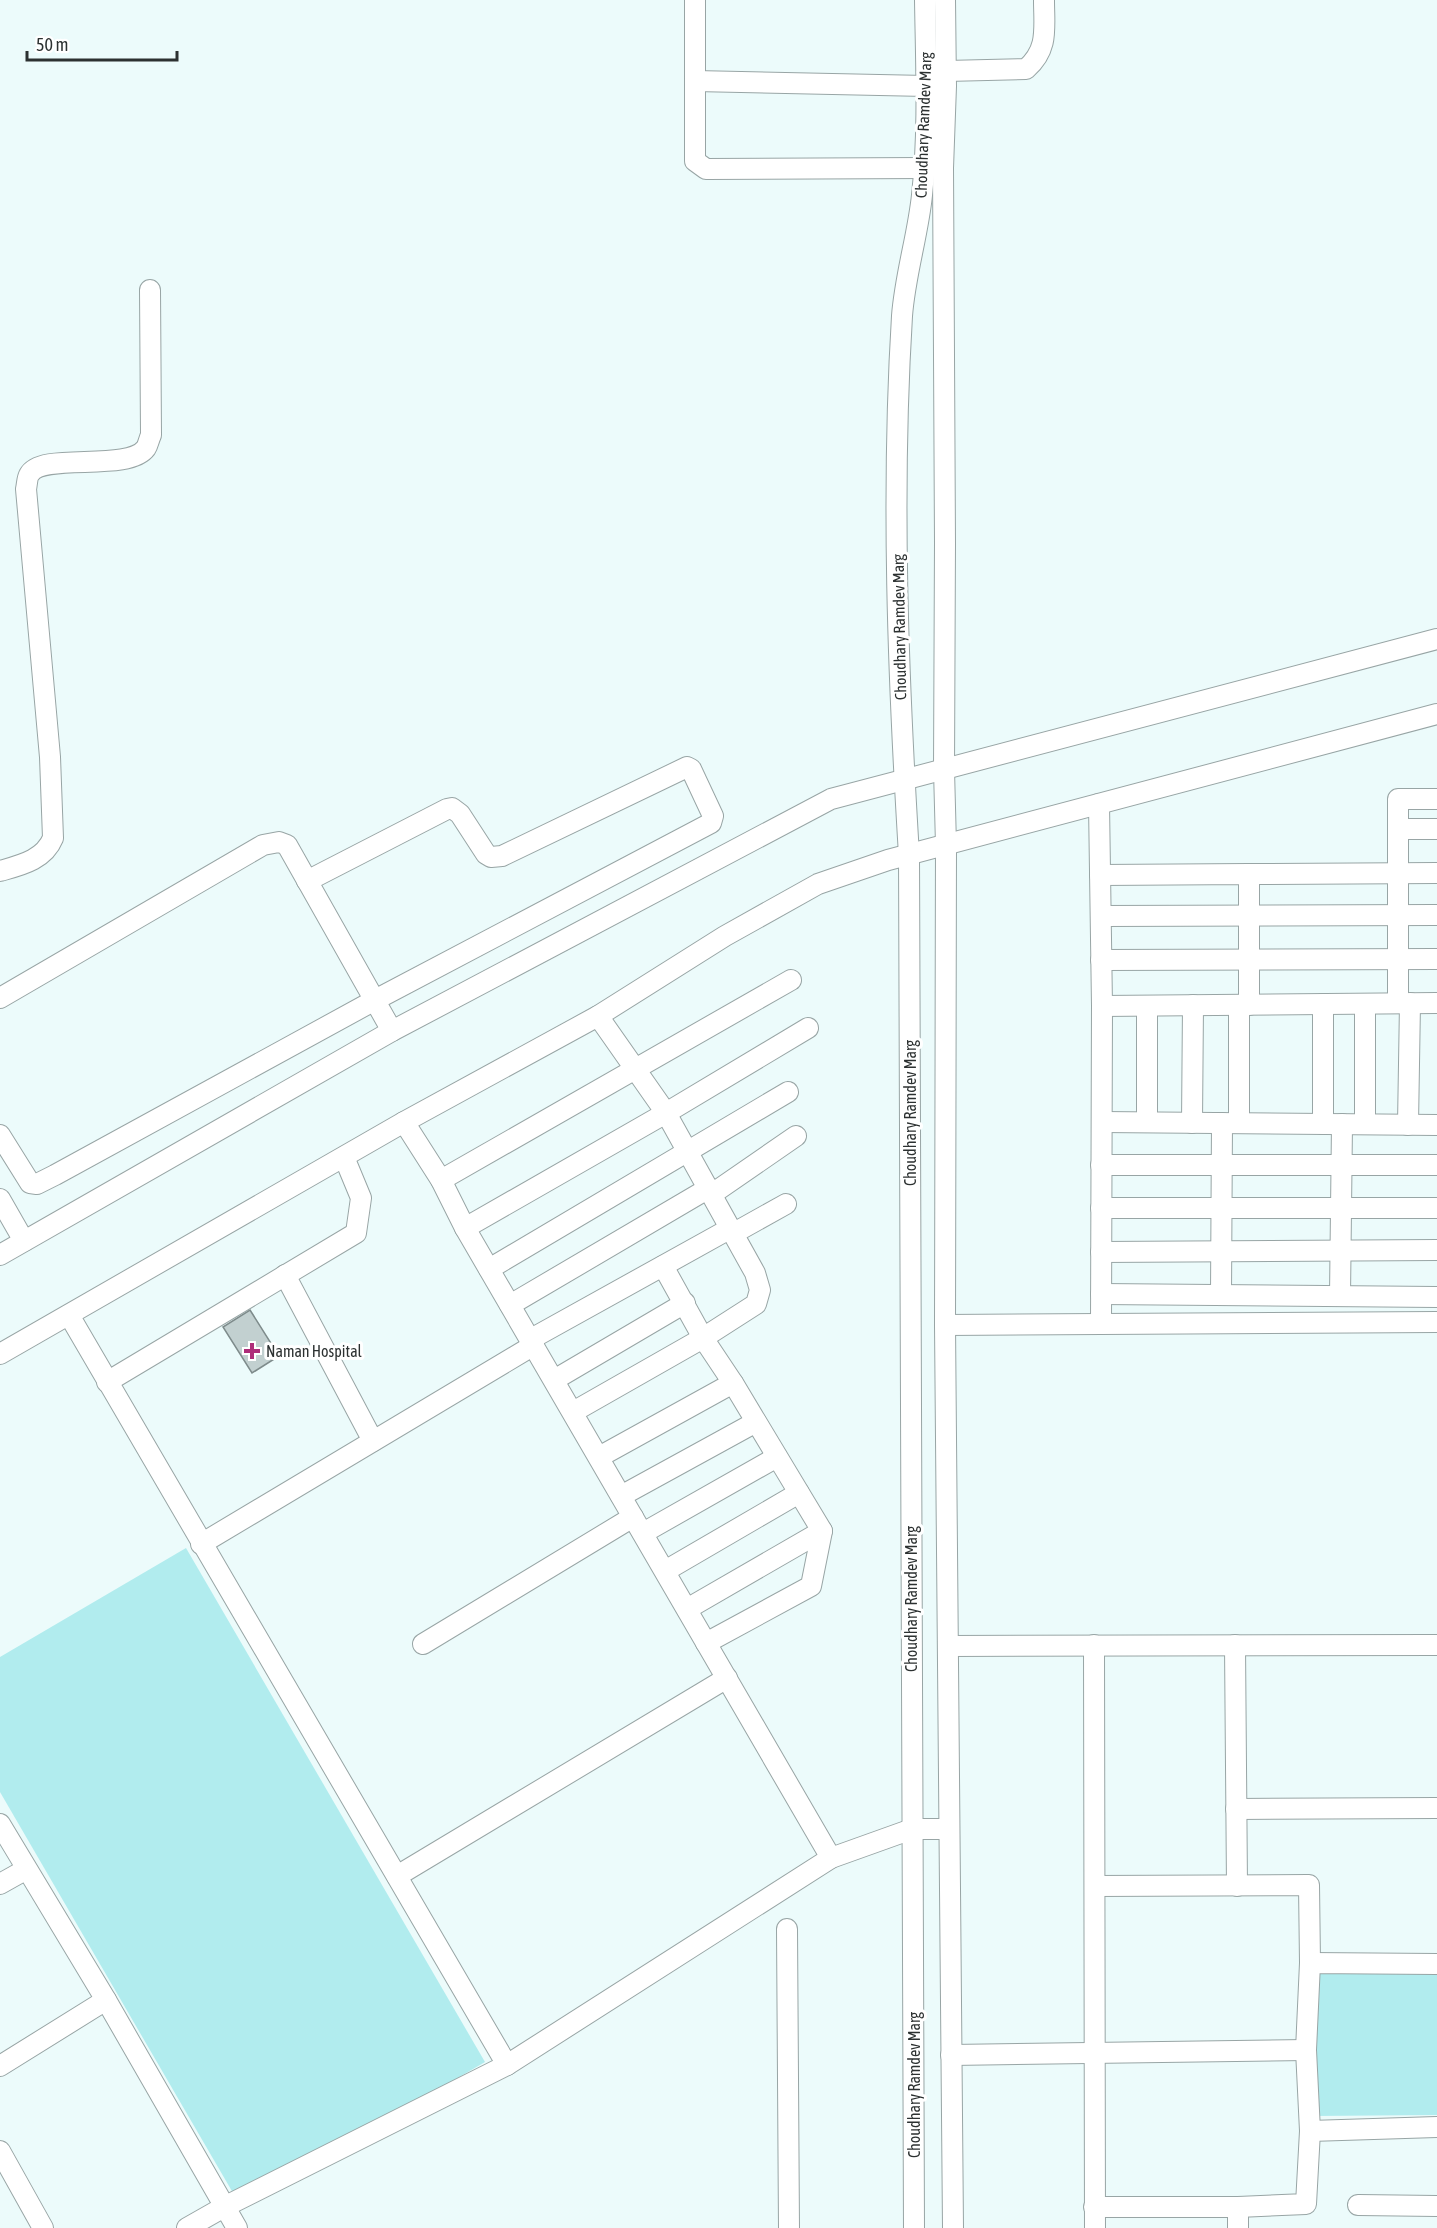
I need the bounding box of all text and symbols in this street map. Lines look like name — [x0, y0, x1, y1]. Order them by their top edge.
scale bar — [27, 24, 177, 62]
text: 50 m — [36, 34, 68, 55]
street label: Choudhary Ramdev Marg — [911, 52, 936, 198]
street label: Choudhary Ramdev Marg — [889, 554, 910, 700]
street label: Choudhary Ramdev Marg — [901, 1040, 920, 1186]
marker: Naman Hospital — [243, 1342, 261, 1360]
place label: Naman Hospital — [266, 1342, 363, 1361]
street label: Choudhary Ramdev Marg — [902, 1526, 921, 1672]
street label: Choudhary Ramdev Marg — [905, 2012, 924, 2158]

